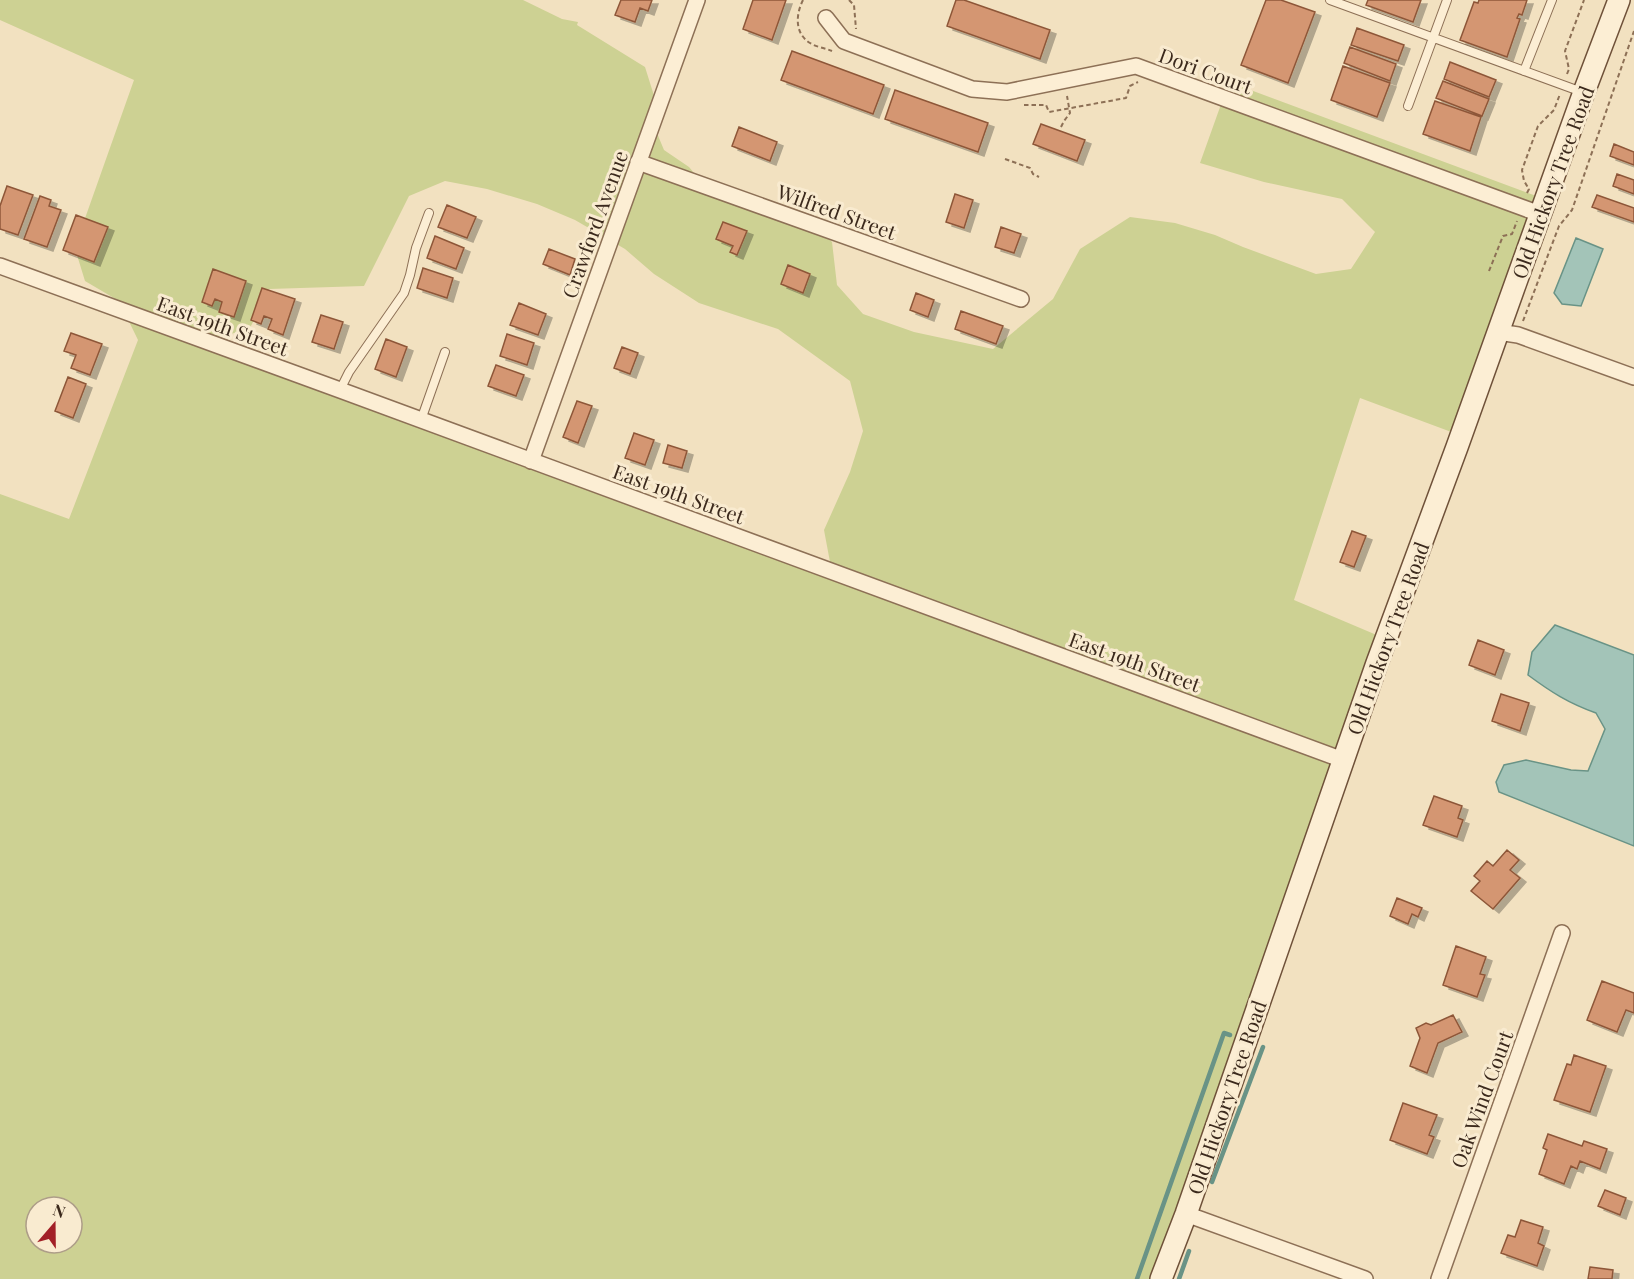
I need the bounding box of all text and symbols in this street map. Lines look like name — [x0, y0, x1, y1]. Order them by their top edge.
street label: Dori Court — [1156, 41, 1257, 100]
street label: Old Hickory Tree Road — [1505, 81, 1600, 282]
street label: Crawford Avenue — [555, 146, 633, 302]
street label: Wilfred Street — [773, 177, 901, 245]
street label: East 19th Street — [154, 289, 293, 362]
street label: East 19th Street — [610, 457, 749, 530]
street label: Old Hickory Tree Road — [1340, 537, 1435, 738]
street label: East 19th Street — [1066, 625, 1205, 698]
street label: Old Hickory Tree Road — [1180, 996, 1272, 1198]
street label: Oak Wind Court — [1444, 1026, 1519, 1171]
north arrow — [24, 1195, 84, 1255]
text: N — [50, 1199, 69, 1222]

